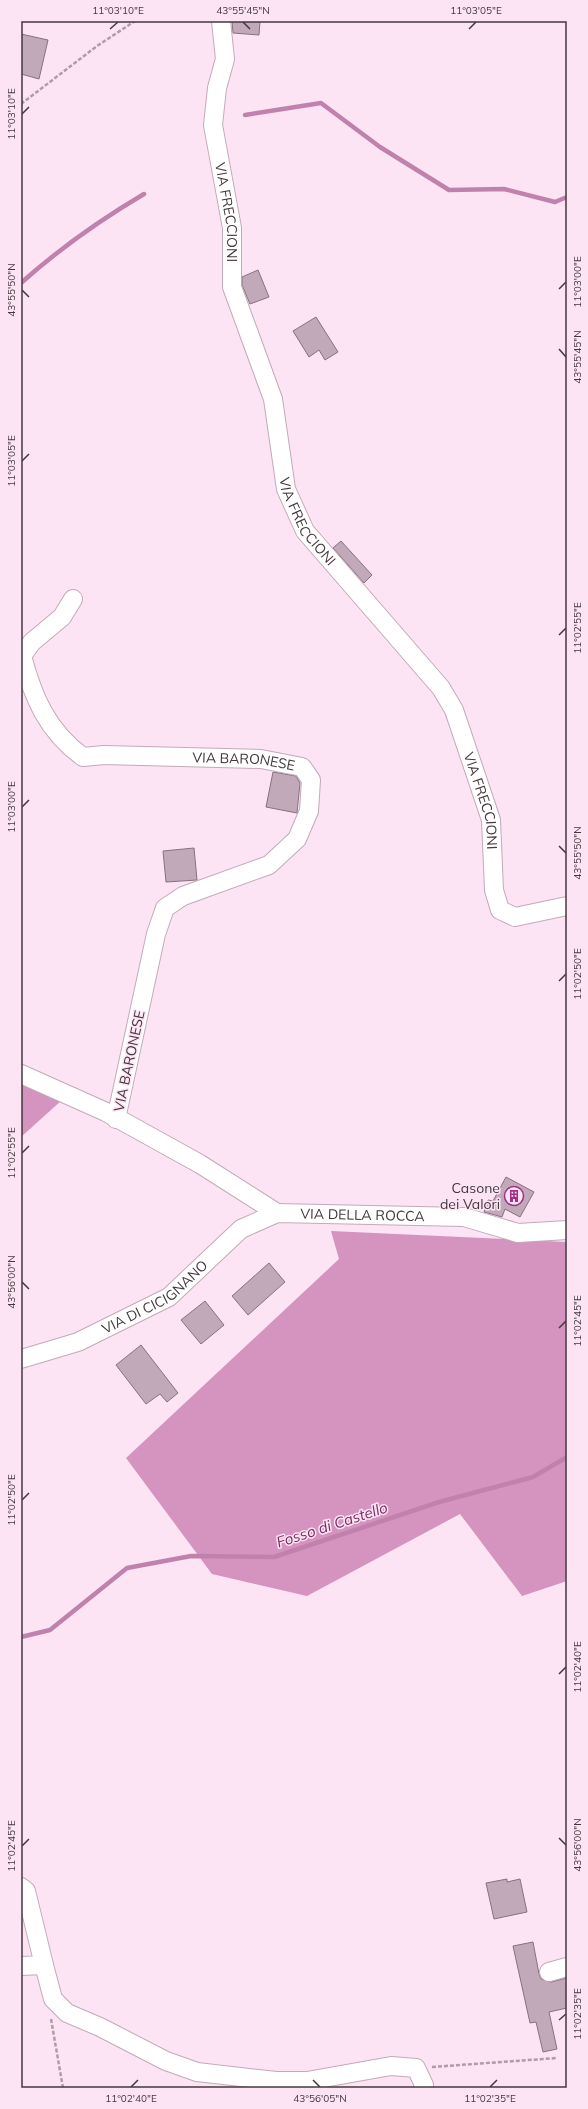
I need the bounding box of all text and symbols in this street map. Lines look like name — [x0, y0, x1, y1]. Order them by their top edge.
text: 11°03'10"E — [92, 4, 144, 17]
text: 43°55'45"N — [216, 4, 270, 17]
text: 11°03'05"E — [450, 4, 502, 17]
text: 11°03'10"E — [5, 88, 18, 140]
street label: VIA FRECCIONI — [211, 161, 241, 262]
text: 11°03'00"E — [571, 256, 584, 308]
text: 43°55'50"N — [5, 263, 18, 317]
text: 43°55'45"N — [571, 330, 584, 384]
text: 11°03'05"E — [5, 435, 18, 487]
street label: VIA FRECCIONI — [275, 476, 340, 569]
text: 11°02'55"E — [571, 602, 584, 654]
street label: VIA BARONESE — [192, 748, 297, 774]
street label: VIA FRECCIONI — [460, 750, 501, 850]
text: 11°03'00"E — [5, 781, 18, 833]
text: 43°55'50"N — [571, 826, 584, 880]
text: 11°02'50"E — [571, 948, 584, 1000]
street label: VIA BARONESE — [109, 1009, 149, 1113]
text: 11°02'55"E — [5, 1127, 18, 1179]
place label: Casone dei Valori — [440, 1179, 500, 1213]
building icon: Casone dei Valori — [503, 1185, 525, 1207]
street label: VIA DELLA ROCCA — [300, 1205, 426, 1225]
text: 43°56'00"N — [5, 1255, 18, 1309]
street label: VIA DI CICIGNANO — [99, 1256, 211, 1338]
text: 11°02'45"E — [571, 1295, 584, 1347]
text: 11°02'50"E — [5, 1474, 18, 1526]
water label: Fosso di Castello — [274, 1497, 390, 1551]
text: 11°02'40"E — [571, 1641, 584, 1693]
text: 43°56'00"N — [571, 1818, 584, 1872]
text: 11°02'45"E — [5, 1820, 18, 1872]
text: 11°02'35"E — [571, 1988, 584, 2040]
text: 11°02'40"E — [105, 2092, 157, 2105]
text: 43°56'05"N — [293, 2092, 347, 2105]
text: 11°02'35"E — [464, 2092, 516, 2105]

